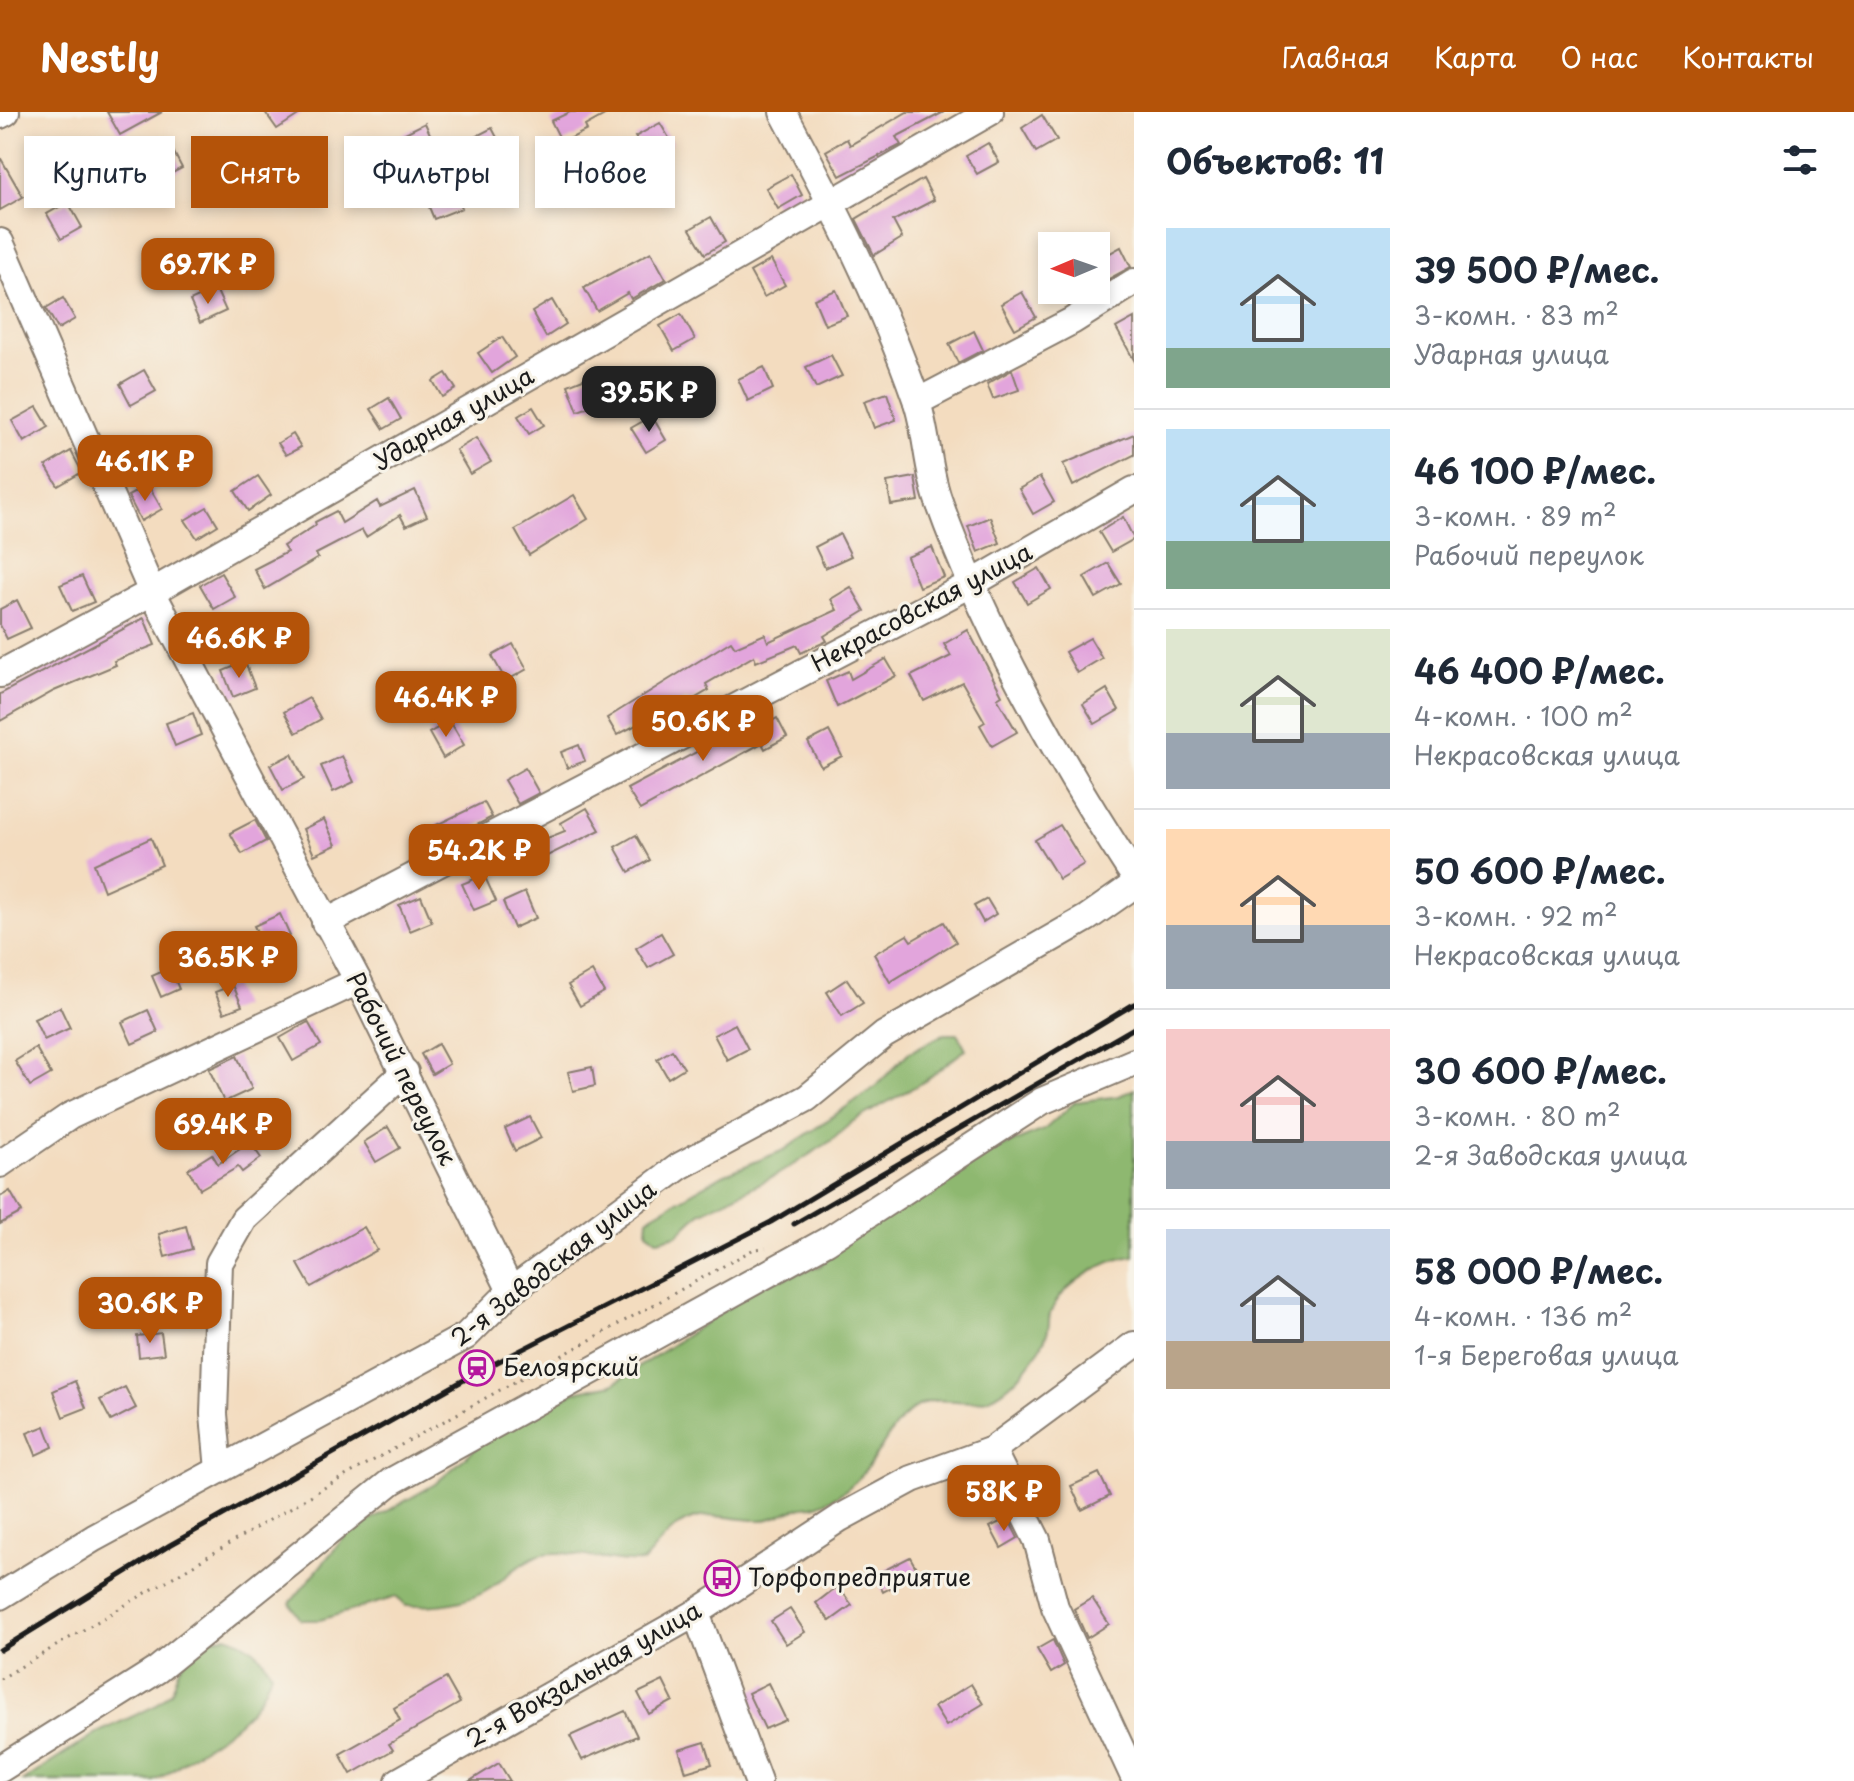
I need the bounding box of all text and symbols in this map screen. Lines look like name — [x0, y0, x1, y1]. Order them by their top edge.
text: Nestly — [40, 28, 160, 85]
text: Главная — [1282, 35, 1390, 78]
text: Карта — [1434, 35, 1516, 78]
text: О нас — [1560, 35, 1638, 78]
text: Контакты — [1682, 35, 1814, 78]
text: Объектов: 11 — [1166, 134, 1384, 186]
chip: Купить — [24, 136, 175, 208]
chip: Снять — [191, 136, 328, 208]
chip: Фильтры — [344, 136, 519, 208]
chip: Новое — [535, 136, 675, 208]
icon: filters — [1778, 138, 1822, 182]
north arrow — [1038, 232, 1110, 304]
map controls — [1038, 232, 1110, 304]
pin: 69.7K ₽ — [134, 238, 282, 306]
text: 39 500 ₽/мес. — [1414, 243, 1659, 295]
text: 69.7K ₽ — [159, 244, 257, 283]
icon: home — [1230, 260, 1326, 356]
text: 3-комн. · 83 m² — [1414, 295, 1619, 334]
text: Ударная улица — [1414, 334, 1609, 373]
street label: Ударная улица — [366, 357, 540, 478]
pin: 39.5K ₽ — [575, 366, 723, 434]
text: 39.5K ₽ — [600, 372, 698, 411]
pin: 46.1K ₽ — [71, 435, 219, 503]
text: 46.1K ₽ — [96, 441, 194, 480]
text: 46 100 ₽/мес. — [1414, 444, 1656, 496]
icon: home — [1230, 461, 1326, 557]
text: 3-комн. · 89 m² — [1414, 496, 1617, 535]
street label: Некрасовская улица — [804, 533, 1038, 680]
text: Рабочий переулок — [1414, 535, 1644, 574]
pin: 46.6K ₽ — [165, 612, 313, 680]
text: 46.6K ₽ — [186, 618, 292, 657]
text: 46 400 ₽/мес. — [1414, 644, 1665, 696]
icon: home — [1230, 661, 1326, 757]
pin: 46.4K ₽ — [372, 671, 520, 739]
text: 46.4K ₽ — [393, 677, 499, 716]
pin: 50.6K ₽ — [629, 695, 777, 763]
text: 4-комн. · 100 m² — [1414, 696, 1633, 735]
text: 50.6K ₽ — [650, 701, 756, 740]
text: Некрасовская улица — [1414, 735, 1680, 774]
pin: 54.2K ₽ — [405, 824, 553, 892]
text: 54.2K ₽ — [427, 830, 531, 869]
text: 50 600 ₽/мес. — [1414, 844, 1666, 896]
icon: home — [1230, 861, 1326, 957]
text: 3-комн. · 92 m² — [1414, 896, 1618, 935]
pin: 36.5K ₽ — [154, 931, 302, 999]
text: Некрасовская улица — [1414, 935, 1680, 974]
text: 36.5K ₽ — [177, 937, 279, 976]
street label: Рабочий переулок — [339, 965, 467, 1171]
text: 30 600 ₽/мес. — [1414, 1044, 1667, 1096]
icon: home — [1230, 1061, 1326, 1157]
text: 3-комн. · 80 m² — [1414, 1096, 1621, 1135]
pin: 69.4K ₽ — [149, 1098, 297, 1166]
text: 69.4K ₽ — [173, 1104, 273, 1143]
text: 2-я Заводская улица — [1414, 1135, 1687, 1174]
street label: 2-я Заводская улица — [442, 1171, 663, 1354]
text: 58 000 ₽/мес. — [1414, 1244, 1663, 1296]
icon: home — [1230, 1261, 1326, 1357]
pin: 30.6K ₽ — [76, 1277, 224, 1345]
text: 30.6K ₽ — [97, 1283, 203, 1322]
text: 4-комн. · 136 m² — [1414, 1296, 1632, 1335]
text: 1-я Береговая улица — [1414, 1335, 1679, 1374]
place label: Белоярский — [503, 1348, 639, 1384]
station icon: Белоярский — [458, 1349, 496, 1387]
pin: 58K ₽ — [948, 1465, 1060, 1533]
text: 58K ₽ — [965, 1471, 1043, 1510]
place label: Торфопредприятие — [748, 1558, 971, 1594]
bus stop icon: Торфопредприятие — [703, 1559, 741, 1597]
street label: 2-я Вокзальная улица — [459, 1591, 707, 1755]

